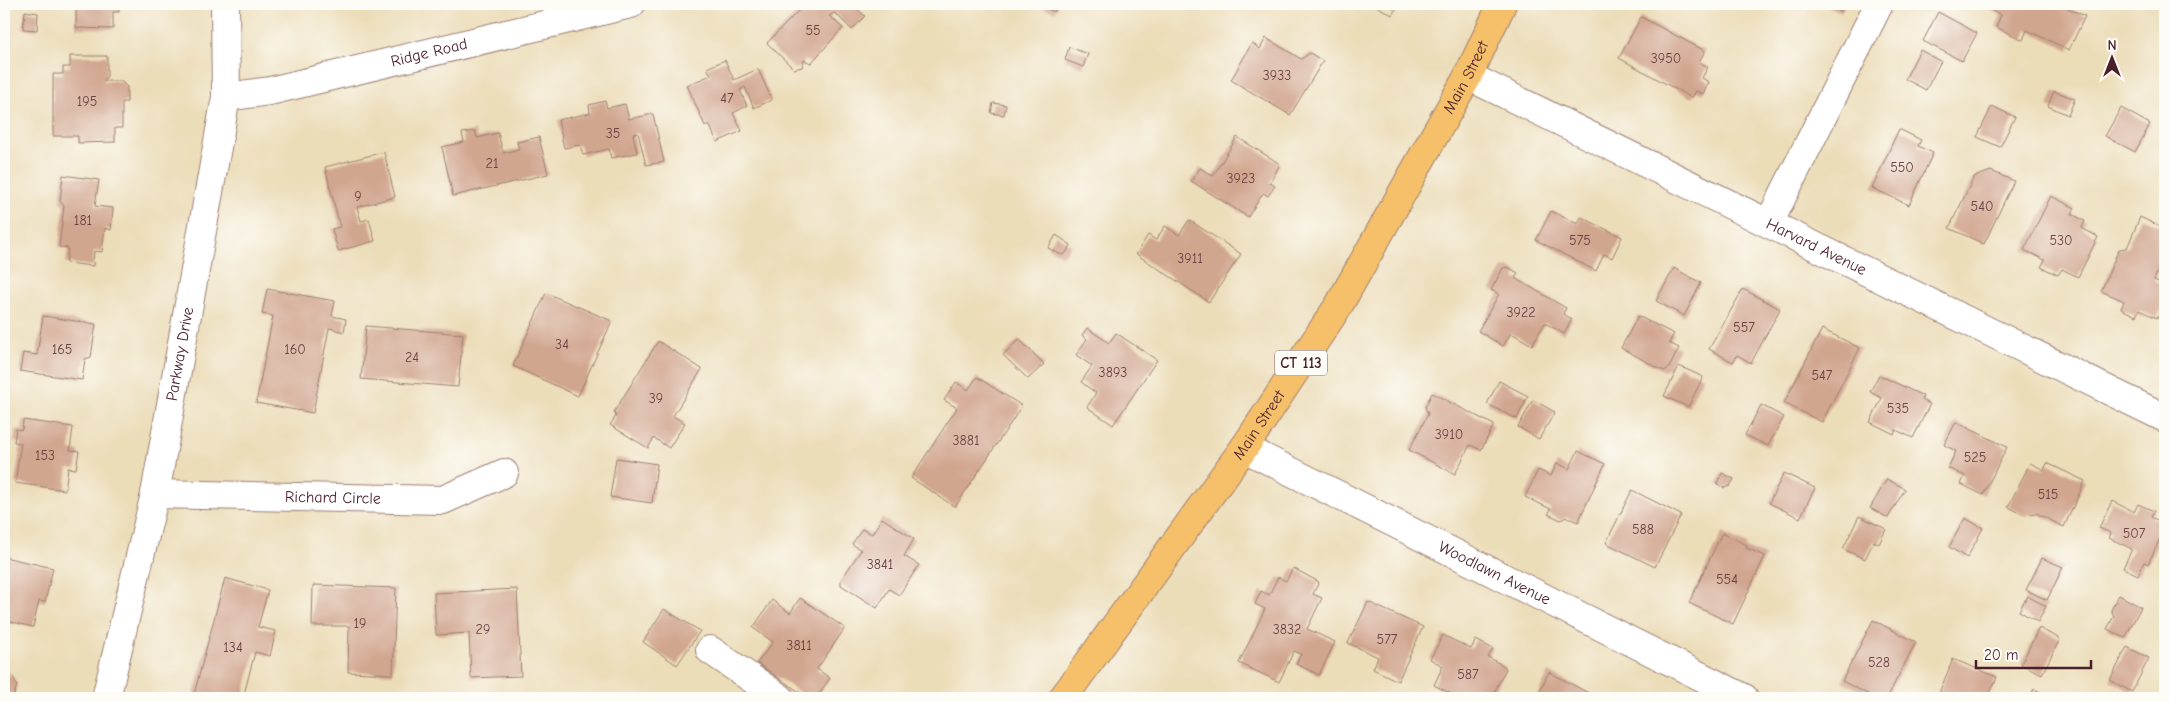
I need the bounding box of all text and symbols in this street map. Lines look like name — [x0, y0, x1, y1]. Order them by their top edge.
house number: 55 — [805, 22, 821, 39]
north arrow — [2086, 32, 2136, 82]
street label: Ridge Road — [389, 35, 469, 71]
text: N — [2107, 37, 2117, 54]
street label: Main Street — [1440, 38, 1492, 117]
house number: 3950 — [1651, 50, 1681, 67]
house number: 3933 — [1263, 67, 1291, 84]
house number: 47 — [720, 90, 734, 107]
house number: 195 — [77, 93, 97, 110]
house number: 35 — [606, 125, 620, 142]
house number: 21 — [486, 155, 498, 172]
house number: 550 — [1890, 159, 1914, 176]
house number: 3923 — [1227, 170, 1255, 187]
house number: 9 — [354, 188, 362, 205]
house number: 540 — [1971, 198, 1993, 215]
house number: 181 — [74, 212, 92, 229]
street label: Harvard Avenue — [1763, 215, 1869, 279]
house number: 575 — [1569, 232, 1591, 249]
house number: 530 — [2049, 232, 2073, 249]
house number: 3911 — [1177, 250, 1203, 267]
house number: 3922 — [1506, 304, 1536, 321]
street label: Parkway Drive — [163, 306, 197, 402]
house number: 557 — [1733, 319, 1755, 336]
house number: 34 — [555, 336, 569, 353]
house number: 165 — [52, 341, 72, 358]
house number: 160 — [284, 341, 306, 358]
house number: 24 — [405, 349, 419, 366]
road number: CT 113 — [1275, 350, 1327, 376]
house number: 3893 — [1099, 364, 1127, 381]
house number: 547 — [1812, 367, 1833, 384]
street label: Main Street — [1229, 387, 1289, 463]
house number: 39 — [649, 390, 663, 407]
house number: 535 — [1887, 400, 1909, 417]
house number: 3910 — [1435, 426, 1463, 443]
house number: 3881 — [952, 432, 980, 449]
house number: 153 — [35, 447, 55, 464]
house number: 525 — [1964, 449, 1986, 466]
house number: 515 — [2038, 486, 2058, 503]
street label: Richard Circle — [285, 488, 381, 508]
house number: 588 — [1632, 521, 1654, 538]
house number: 507 — [2123, 525, 2146, 542]
street label: Woodlawn Avenue — [1435, 538, 1553, 609]
house number: 3841 — [867, 556, 893, 573]
house number: 554 — [1716, 571, 1738, 588]
house number: 19 — [354, 615, 366, 632]
house number: 29 — [476, 621, 490, 638]
house number: 3832 — [1273, 621, 1301, 638]
house number: 577 — [1377, 631, 1398, 648]
house number: 3811 — [786, 637, 812, 654]
scale bar — [1976, 637, 2092, 669]
house number: 134 — [223, 639, 243, 656]
text: 20 m — [1984, 646, 2018, 664]
house number: 528 — [1868, 654, 1890, 671]
house number: 587 — [1457, 666, 1479, 683]

